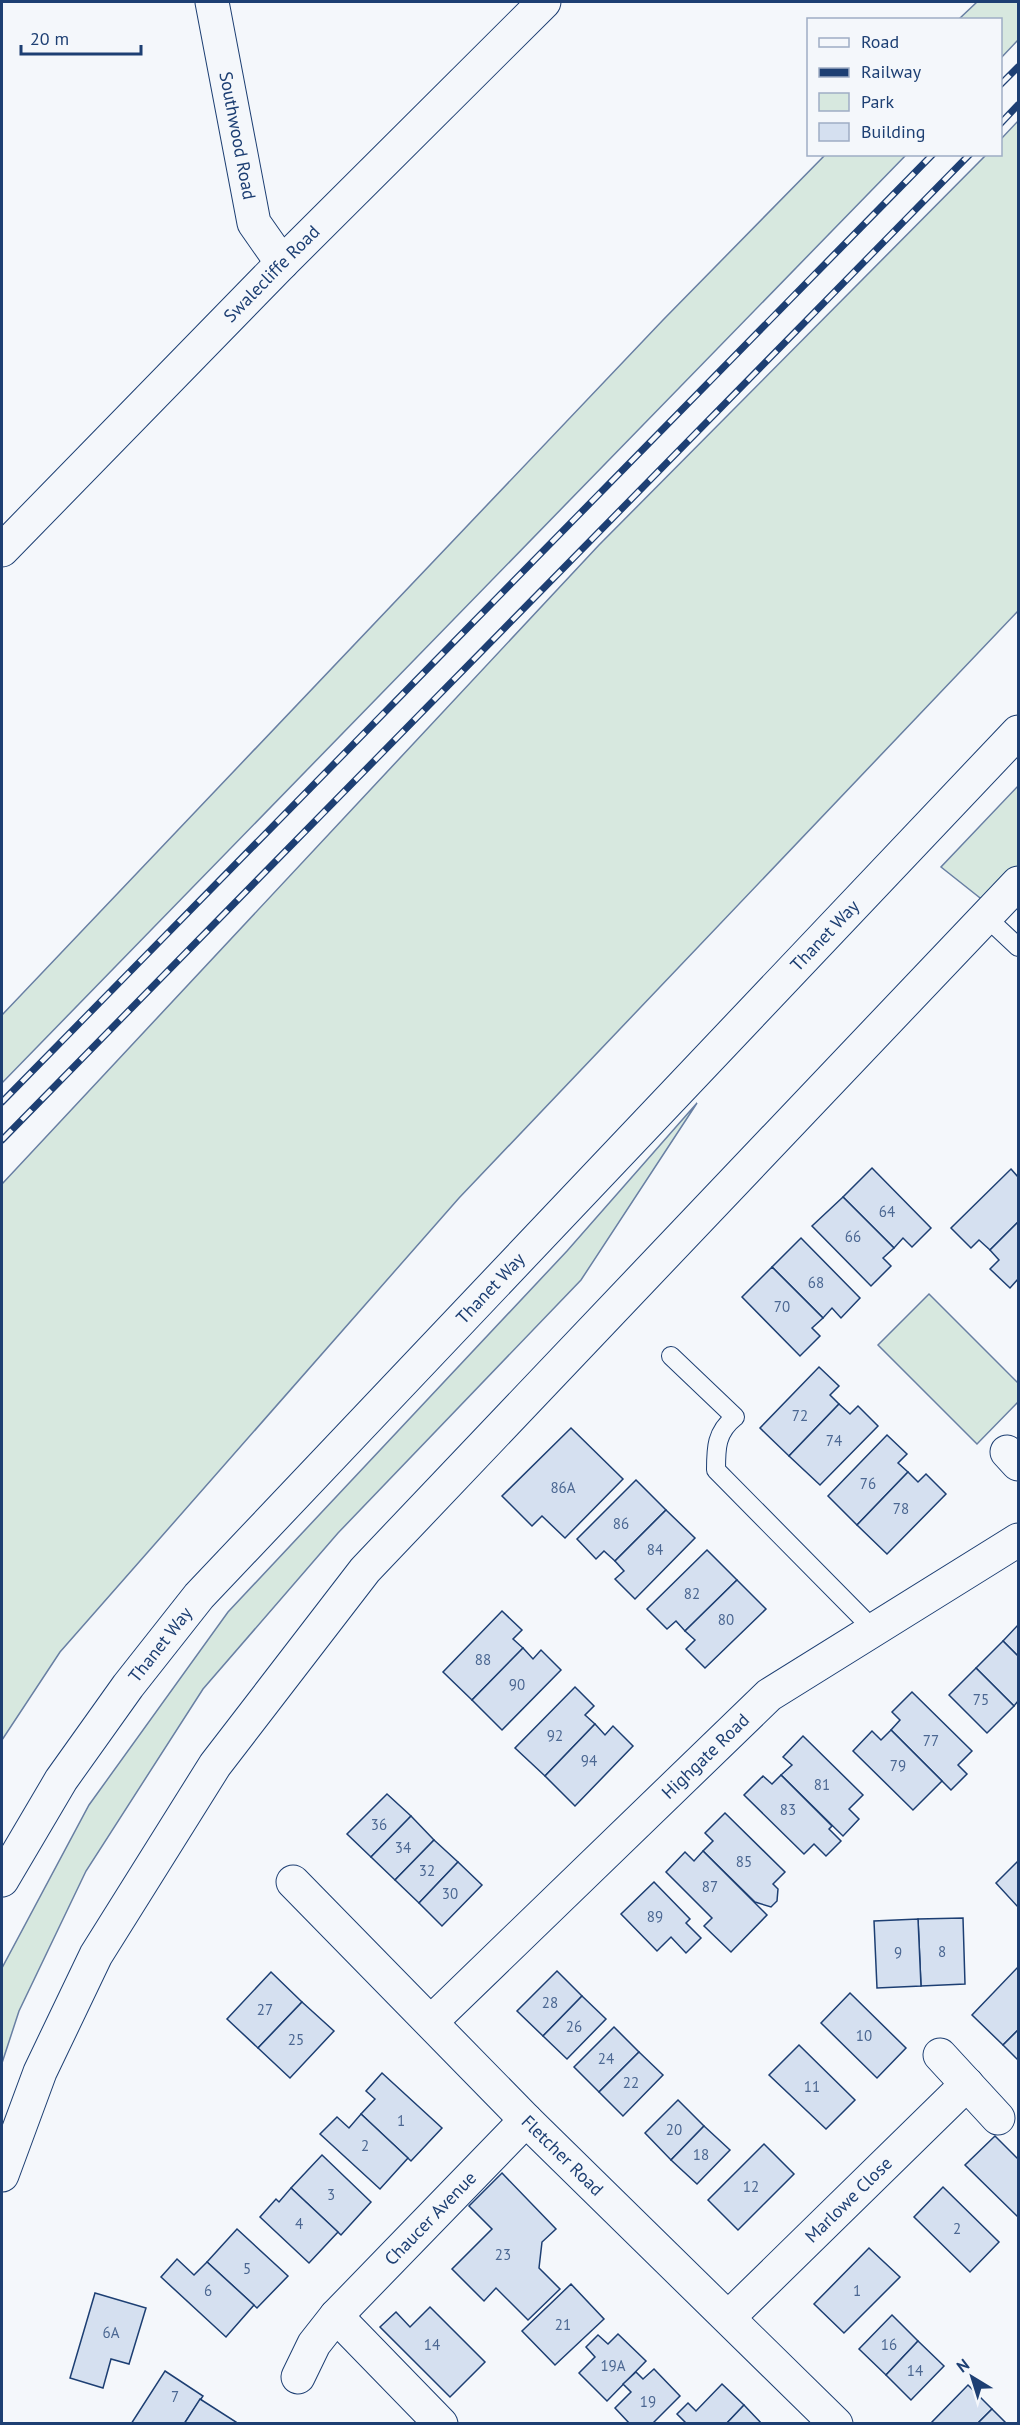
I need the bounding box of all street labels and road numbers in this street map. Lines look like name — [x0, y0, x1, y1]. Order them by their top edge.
street label: Southwood Road — [214, 70, 261, 201]
street label: Swalecliffe Road — [218, 220, 324, 327]
street label: Thanet Way — [785, 894, 864, 976]
street label: Thanet Way — [451, 1247, 530, 1329]
street label: Thanet Way — [123, 1602, 197, 1687]
street label: Highgate Road — [657, 1708, 754, 1804]
street label: Fletcher Road — [517, 2110, 609, 2201]
street label: Marlowe Close — [800, 2152, 897, 2247]
street label: Chaucer Avenue — [379, 2166, 481, 2270]

